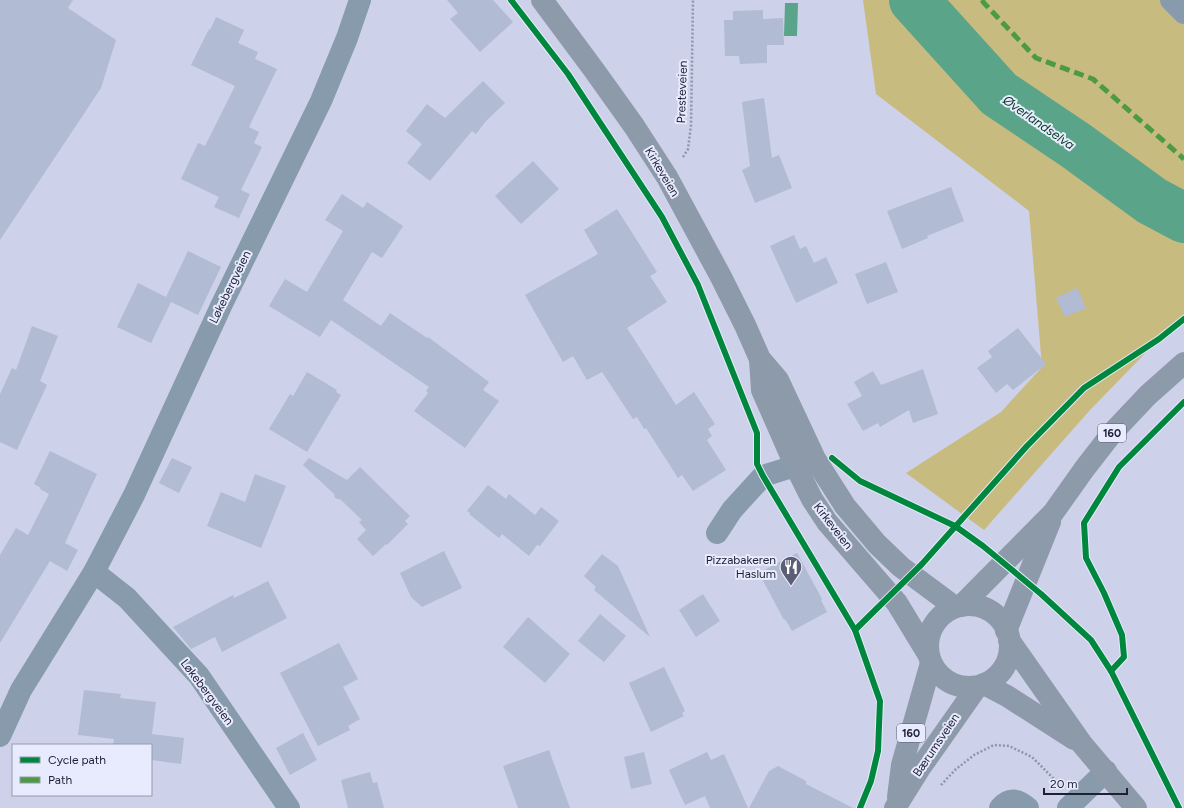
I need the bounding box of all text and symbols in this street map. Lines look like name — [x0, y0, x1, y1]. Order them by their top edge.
street label: Presteveien — [674, 60, 690, 124]
water label: Øverlandselva — [999, 92, 1078, 153]
street label: Kirkeveien — [642, 145, 682, 199]
street label: Løkebergveien — [206, 248, 254, 325]
road number: 160 — [1098, 424, 1126, 442]
street label: Kirkeveien — [811, 500, 856, 552]
place label: Pizzabakeren Haslum — [706, 553, 776, 581]
restaurant icon: Pizzabakeren Haslum — [778, 554, 804, 587]
street label: Løkebergveien — [178, 656, 236, 728]
street label: Bærumsveien — [910, 711, 962, 779]
road number: 160 — [897, 724, 925, 742]
legend — [12, 744, 152, 796]
text: Cycle path — [48, 753, 106, 767]
scale bar — [1044, 770, 1127, 796]
text: Path — [48, 773, 72, 787]
text: 20 m — [1050, 777, 1078, 791]

